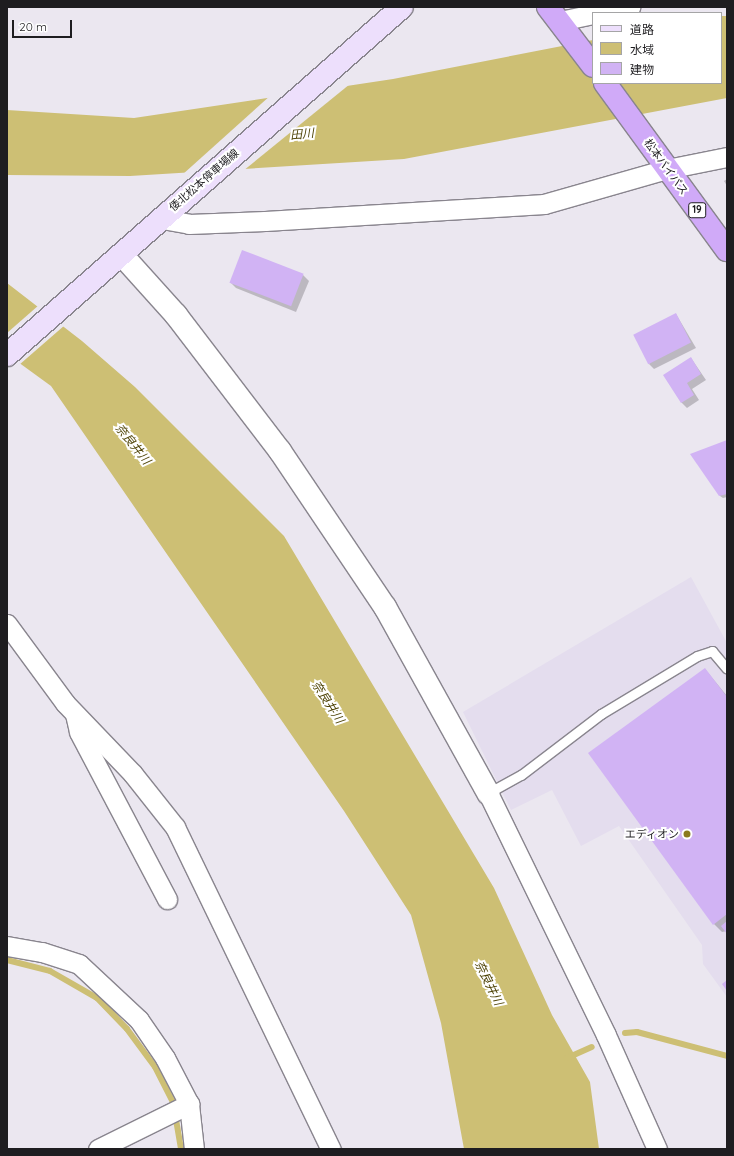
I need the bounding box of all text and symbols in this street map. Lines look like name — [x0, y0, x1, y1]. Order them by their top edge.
scale bar — [14, 12, 74, 38]
legend — [592, 12, 722, 84]
text: 20 m — [19, 19, 47, 34]
text: 道路 — [630, 22, 654, 37]
text: 水域 — [630, 42, 654, 57]
text: 建物 — [630, 62, 654, 77]
water label: 田川 — [289, 126, 315, 142]
street label: 松本バイパス — [641, 136, 691, 198]
street label: 倭北松本停車場線 — [166, 146, 242, 214]
road number: 19 — [688, 202, 706, 218]
water label: 奈良井川 — [112, 421, 154, 467]
water label: 奈良井川 — [309, 678, 347, 726]
place label: エディオン — [624, 827, 679, 841]
marker: エディオン — [682, 829, 692, 839]
water label: 奈良井川 — [472, 958, 506, 1008]

